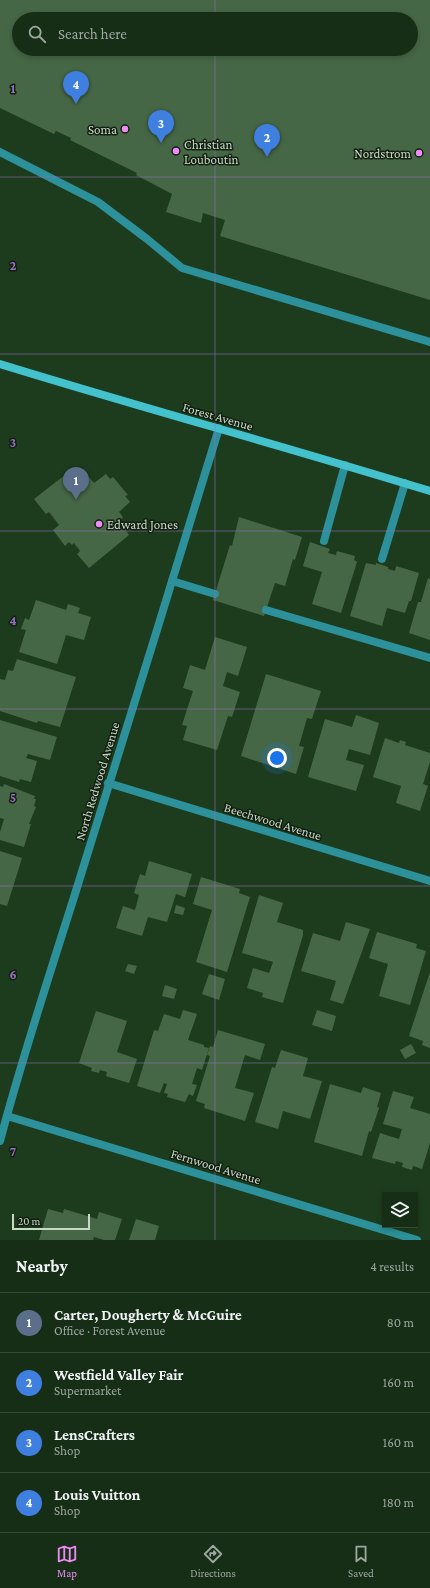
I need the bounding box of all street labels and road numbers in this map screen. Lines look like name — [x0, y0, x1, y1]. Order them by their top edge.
street label: Forest Avenue — [181, 399, 255, 434]
street label: North Redwood Avenue — [72, 720, 123, 842]
street label: Beechwood Avenue — [222, 800, 323, 843]
street label: Fernwood Avenue — [169, 1146, 263, 1187]

